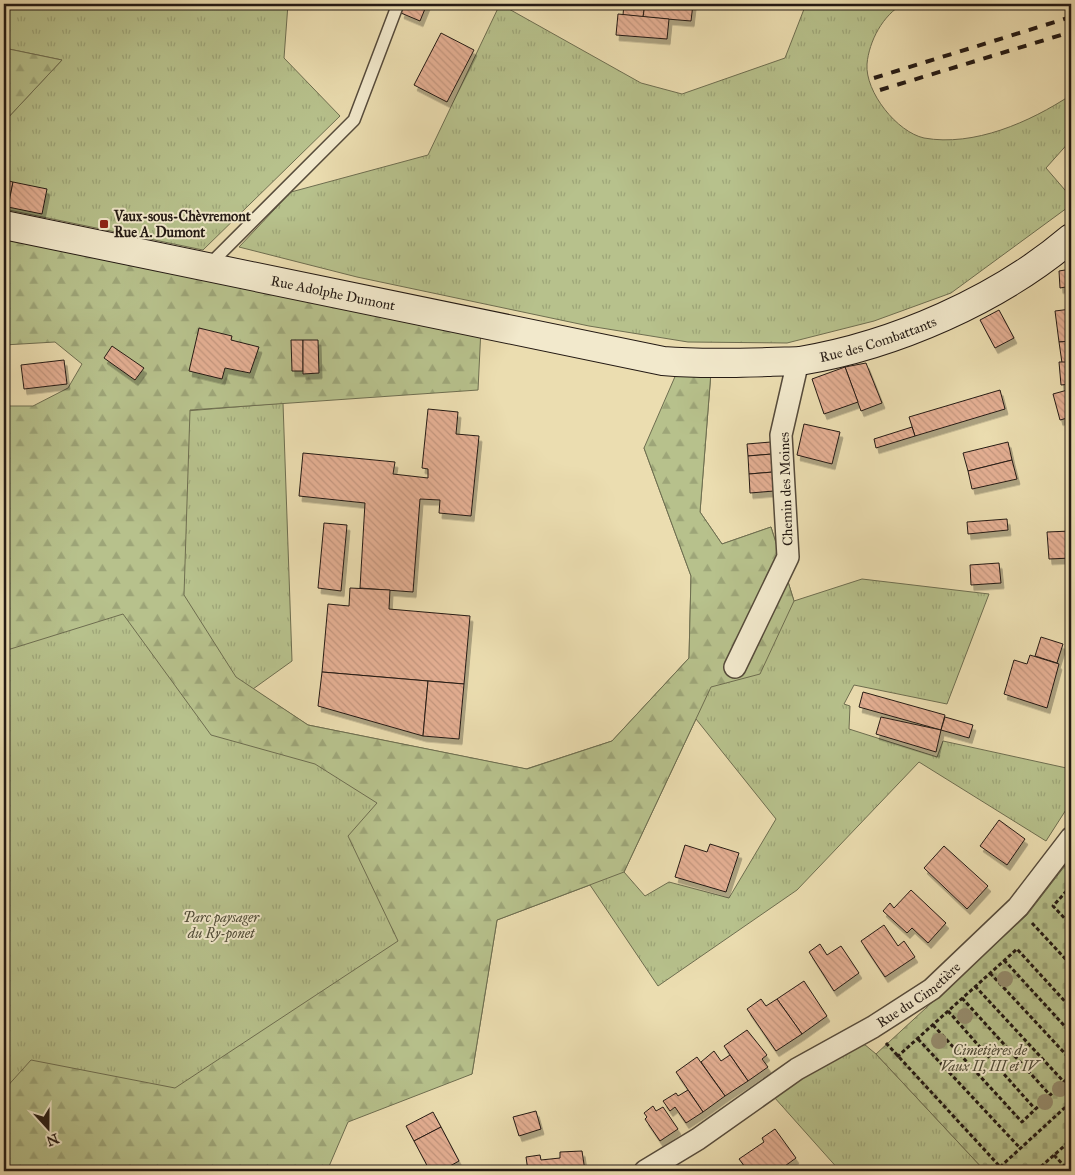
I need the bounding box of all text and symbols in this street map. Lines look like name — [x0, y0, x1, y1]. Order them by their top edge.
place label: Vaux-sous-Chèvremont Rue A. Dumont — [113, 208, 251, 241]
marker: Vaux-sous-Chèvremont Rue A. Dumont — [98, 218, 110, 230]
street label: Rue Adolphe Dumont — [269, 272, 397, 314]
street label: Rue des Combattants — [818, 313, 939, 366]
street label: Chemin des Moines — [776, 432, 796, 546]
park label: Parc paysager du Ry-ponet — [183, 909, 260, 943]
street label: Rue du Cimetière — [873, 958, 964, 1031]
park label: Cimetières de Vaux II, III et IV — [941, 1042, 1042, 1075]
north arrow — [22, 1102, 72, 1152]
text: N — [44, 1130, 61, 1150]

